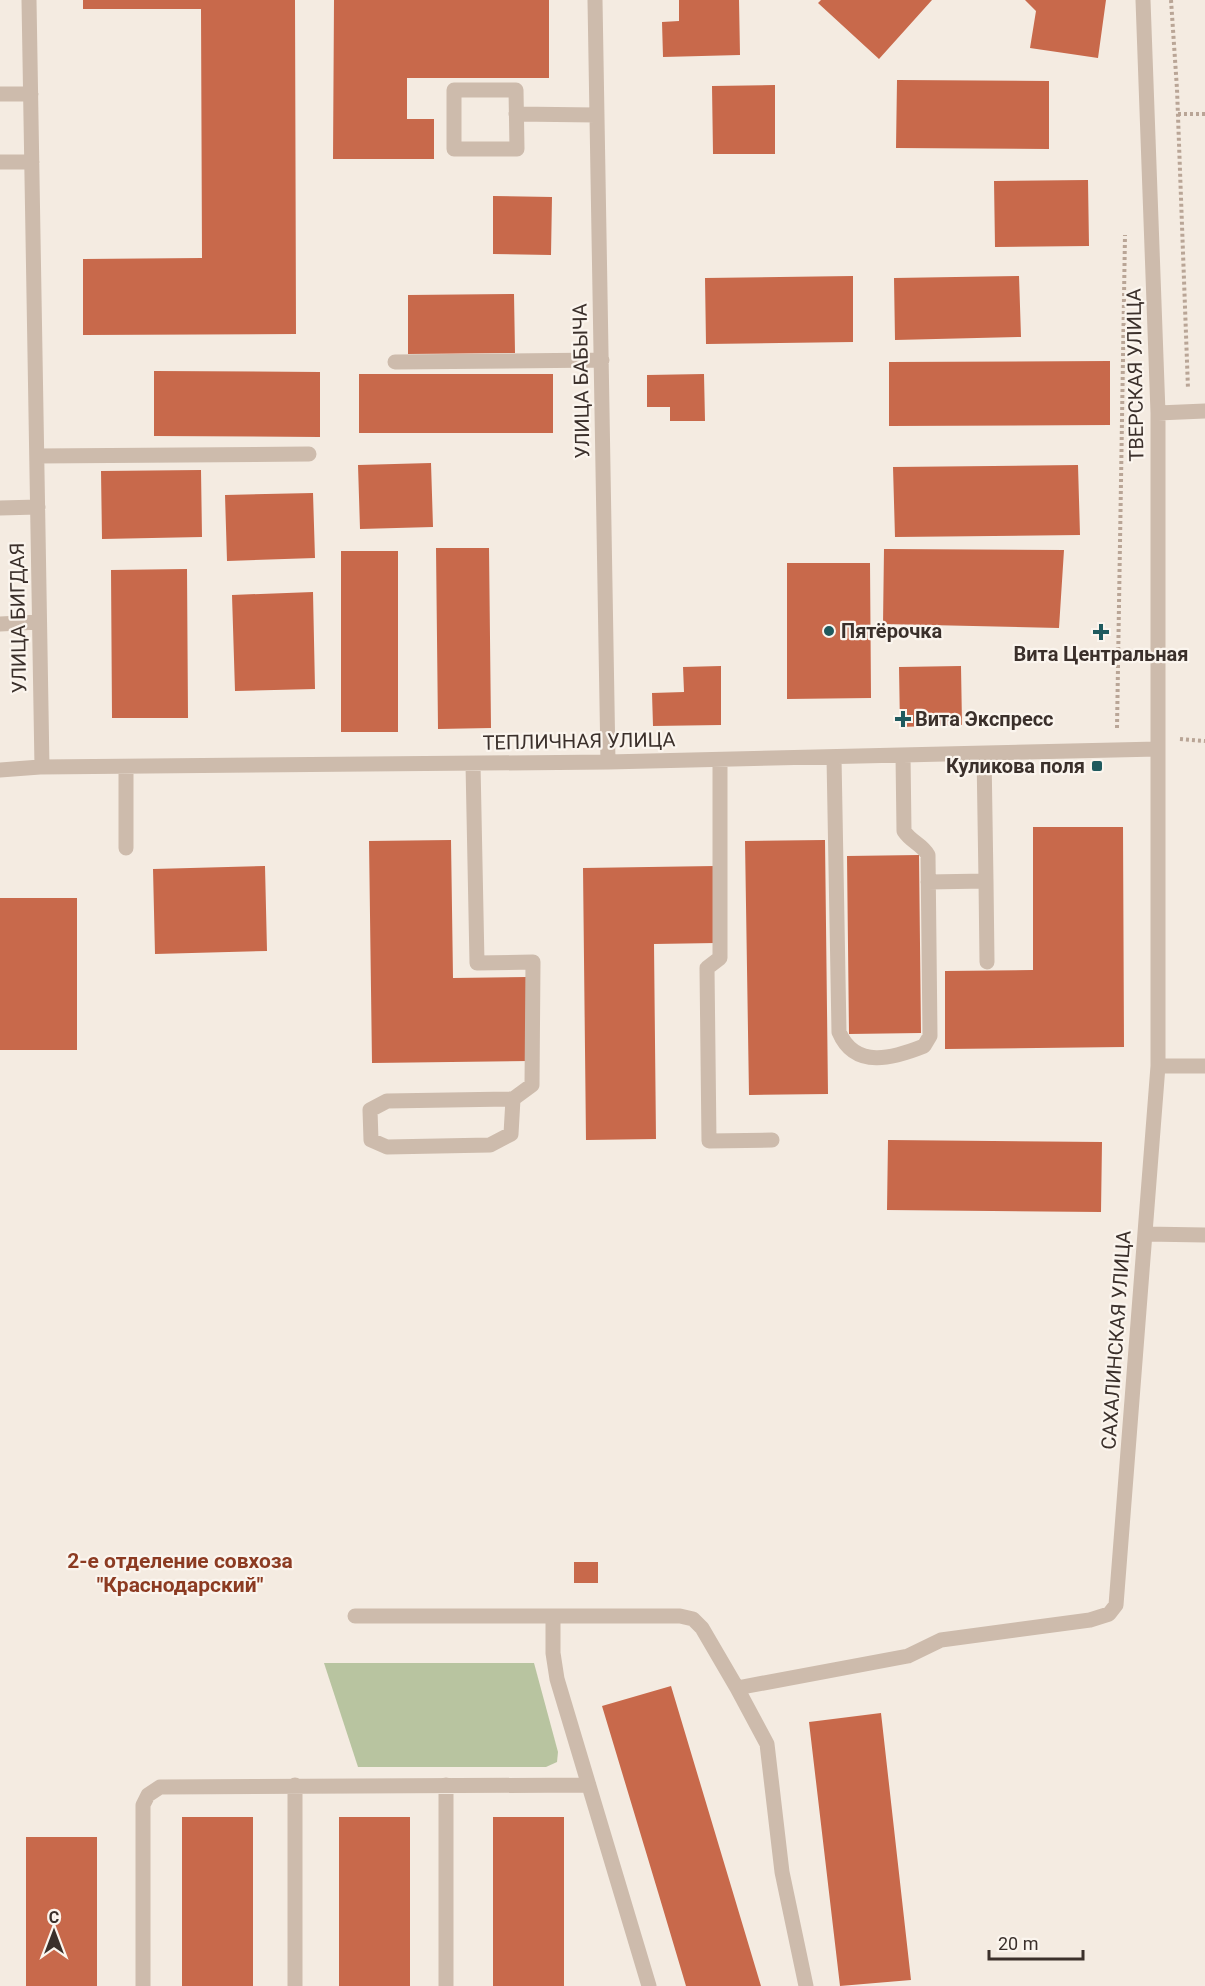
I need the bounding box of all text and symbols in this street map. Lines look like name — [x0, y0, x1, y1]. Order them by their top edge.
street label: ТВЕРСКАЯ УЛИЦА — [1121, 288, 1149, 462]
street label: УЛИЦА БАБЫЧА — [568, 303, 594, 459]
street label: УЛИЦА БИГДАЯ — [5, 543, 31, 693]
place label: Пятёрочка — [841, 619, 943, 643]
marker: Пятёрочка — [822, 624, 836, 638]
marker: Вита Центральная — [1094, 625, 1108, 639]
place label: Вита Центральная — [1014, 642, 1189, 666]
place label: Вита Экспресс — [915, 707, 1054, 731]
marker: Вита Экспресс — [896, 712, 910, 726]
street label: ТЕПЛИЧНАЯ УЛИЦА — [482, 727, 676, 755]
place label: Куликова поля — [946, 754, 1085, 778]
marker: Куликова поля — [1090, 759, 1104, 773]
street label: САХАЛИНСКАЯ УЛИЦА — [1096, 1230, 1136, 1450]
district label: 2-е отделение совхоза "Краснодарский" — [67, 1549, 293, 1597]
north arrow — [24, 1902, 84, 1962]
text: С — [49, 1908, 59, 1927]
scale bar — [989, 1923, 1084, 1961]
text: 20 m — [998, 1933, 1038, 1954]

